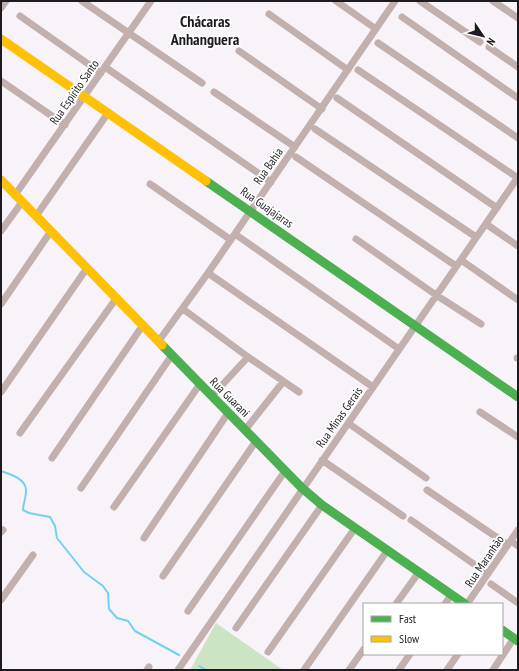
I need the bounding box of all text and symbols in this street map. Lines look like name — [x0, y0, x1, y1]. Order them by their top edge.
district label: Chácaras Anhanguera — [170, 11, 240, 49]
north arrow — [463, 16, 503, 56]
text: N — [484, 35, 499, 48]
street label: Rua Espírito Santo — [46, 57, 102, 127]
street label: Rua Bahia — [250, 145, 286, 187]
street label: Rua Guajajaras — [238, 183, 296, 231]
street label: Rua Guarani — [207, 374, 253, 420]
street label: Rua Minas Gerais — [313, 384, 365, 450]
street label: Rua Maranhão — [461, 532, 507, 590]
legend — [363, 603, 503, 655]
text: Fast — [399, 611, 417, 626]
text: Slow — [399, 631, 420, 646]

